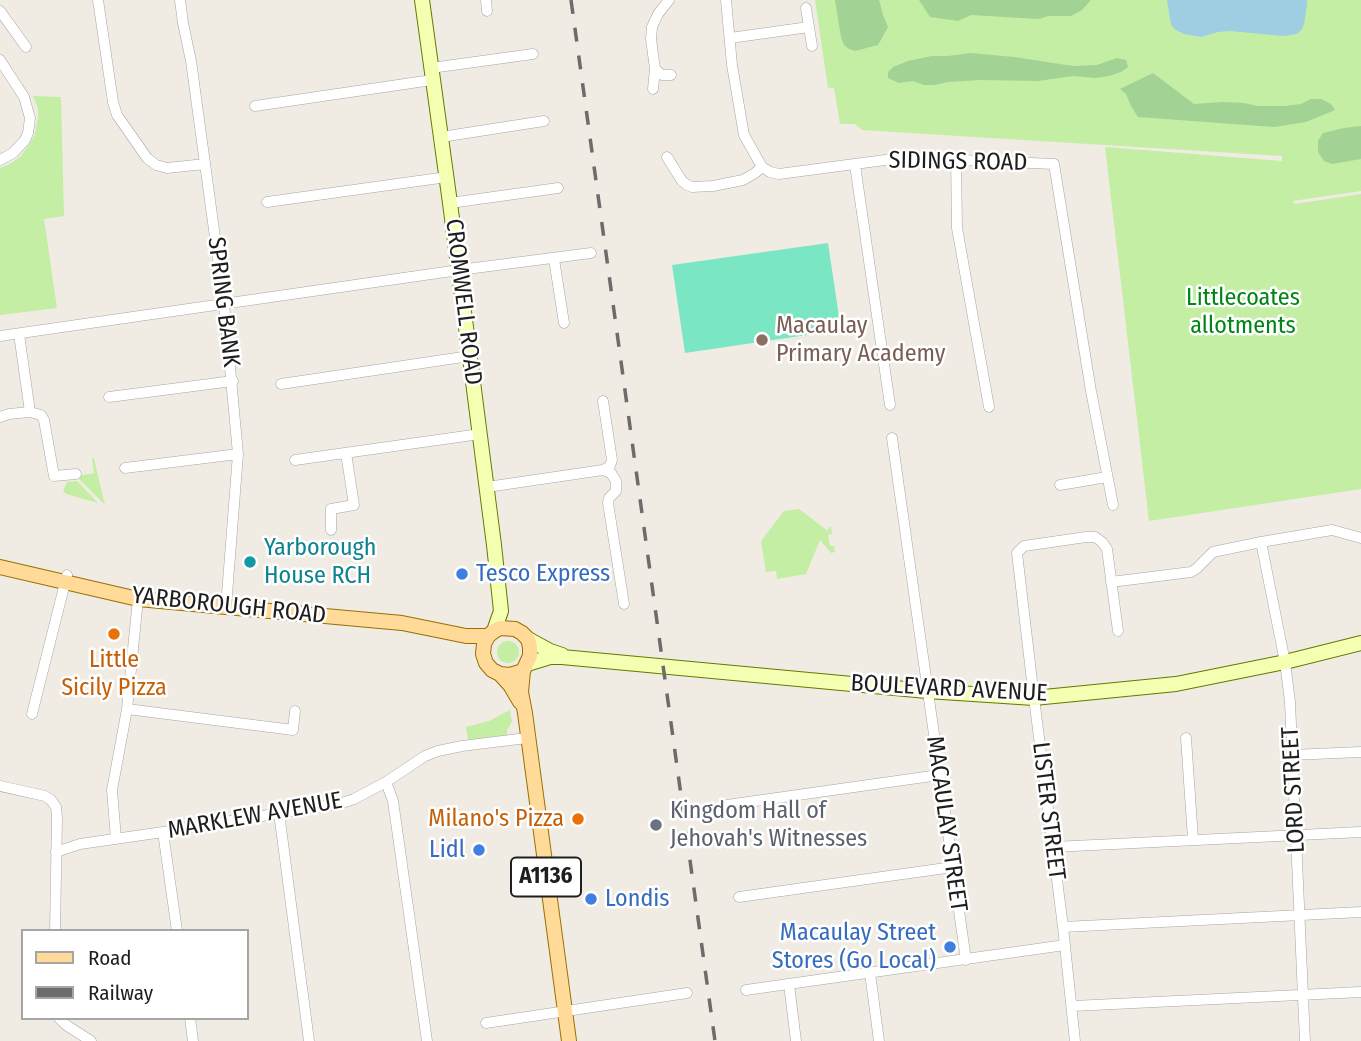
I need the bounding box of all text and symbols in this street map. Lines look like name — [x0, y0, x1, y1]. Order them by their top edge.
street label: SIDINGS ROAD — [888, 146, 1028, 178]
street label: CROMWELL ROAD — [439, 217, 487, 387]
street label: SPRING BANK — [201, 235, 245, 369]
park label: Littlecoates allotments — [1186, 284, 1300, 340]
place label: Macaulay Primary Academy — [776, 312, 946, 368]
marker: Macaulay Primary Academy — [754, 332, 770, 348]
place label: Yarborough House RCH — [264, 534, 376, 590]
marker: Yarborough House RCH — [242, 554, 258, 570]
place label: Tesco Express — [476, 560, 610, 588]
marker: Tesco Express — [454, 566, 470, 582]
street label: YARBOROUGH ROAD — [131, 581, 327, 631]
marker: Little Sicily Pizza — [106, 626, 122, 642]
place label: Little Sicily Pizza — [61, 646, 167, 702]
street label: BOULEVARD AVENUE — [850, 669, 1048, 709]
street label: LORD STREET — [1276, 726, 1312, 854]
street label: MACAULAY STREET — [919, 734, 973, 914]
street label: LISTER STREET — [1025, 740, 1071, 882]
street label: MARKLEW AVENUE — [166, 786, 344, 846]
place label: Kingdom Hall of Jehovah's Witnesses — [670, 797, 867, 853]
place label: Milano's Pizza — [428, 805, 564, 833]
marker: Milano's Pizza — [570, 811, 586, 827]
marker: Kingdom Hall of Jehovah's Witnesses — [648, 817, 664, 833]
place label: Lidl — [429, 836, 465, 864]
marker: Lidl — [471, 842, 487, 858]
road number: A1136 — [511, 858, 581, 897]
place label: Londis — [605, 885, 670, 913]
marker: Londis — [583, 891, 599, 907]
place label: Macaulay Street Stores (Go Local) — [772, 919, 936, 975]
legend — [21, 929, 248, 1020]
marker: Macaulay Street Stores (Go Local) — [942, 939, 958, 955]
text: Road — [88, 945, 132, 971]
text: Railway — [88, 980, 153, 1006]

